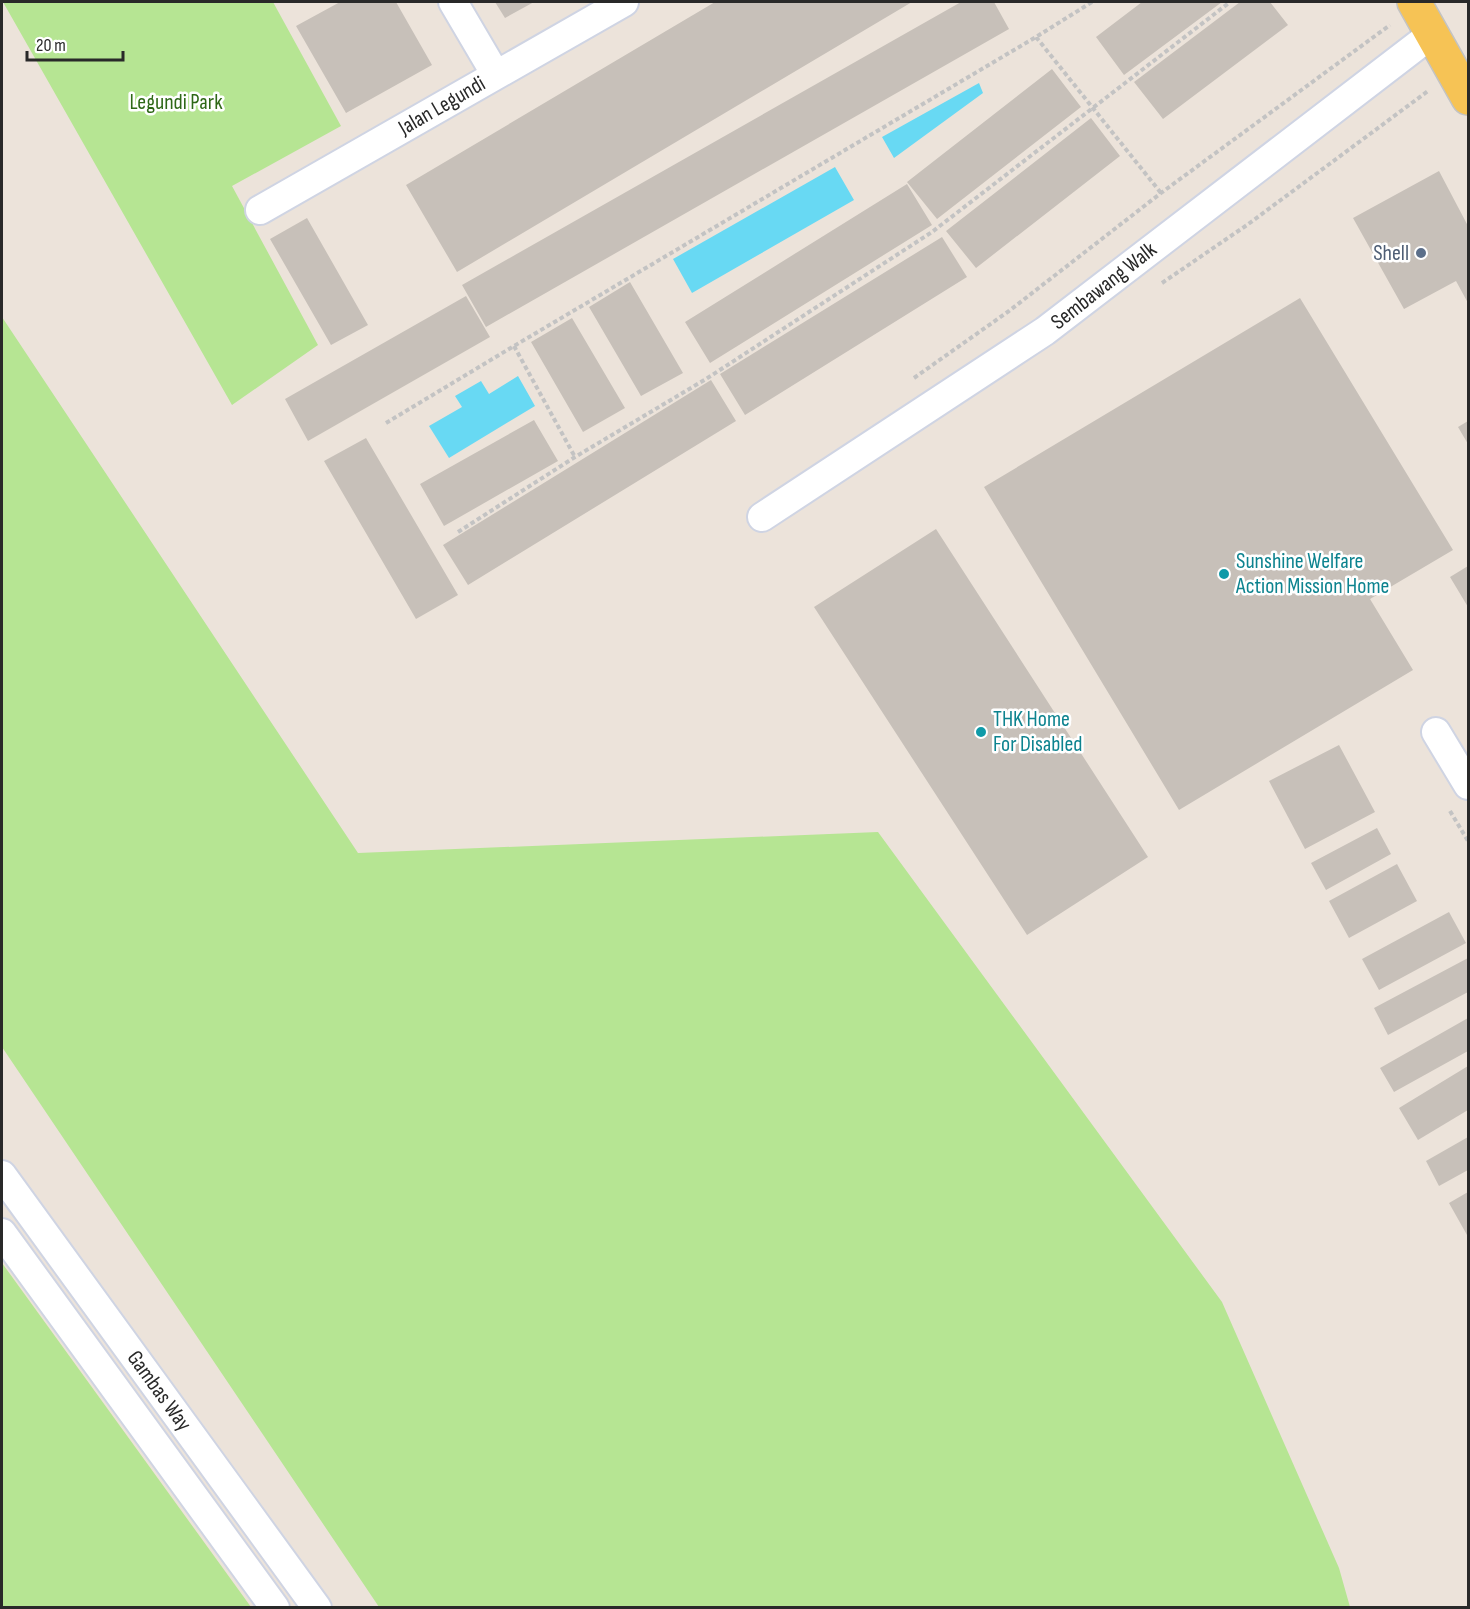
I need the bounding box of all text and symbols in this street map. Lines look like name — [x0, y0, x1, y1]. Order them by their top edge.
scale bar — [27, 24, 123, 62]
text: 20 m — [36, 35, 66, 56]
street label: Jalan Legundi — [393, 70, 490, 142]
park label: Legundi Park — [129, 89, 223, 116]
street label: Sembawang Walk — [1046, 236, 1163, 336]
place label: Shell — [1373, 240, 1409, 267]
marker: Shell — [1414, 246, 1428, 260]
place label: Sunshine Welfare Action Mission Home — [1235, 548, 1389, 600]
marker: Sunshine Welfare Action Mission Home — [1217, 567, 1231, 581]
place label: THK Home For Disabled — [993, 706, 1082, 758]
marker: THK Home For Disabled — [974, 725, 988, 739]
street label: Gambas Way — [121, 1345, 198, 1437]

